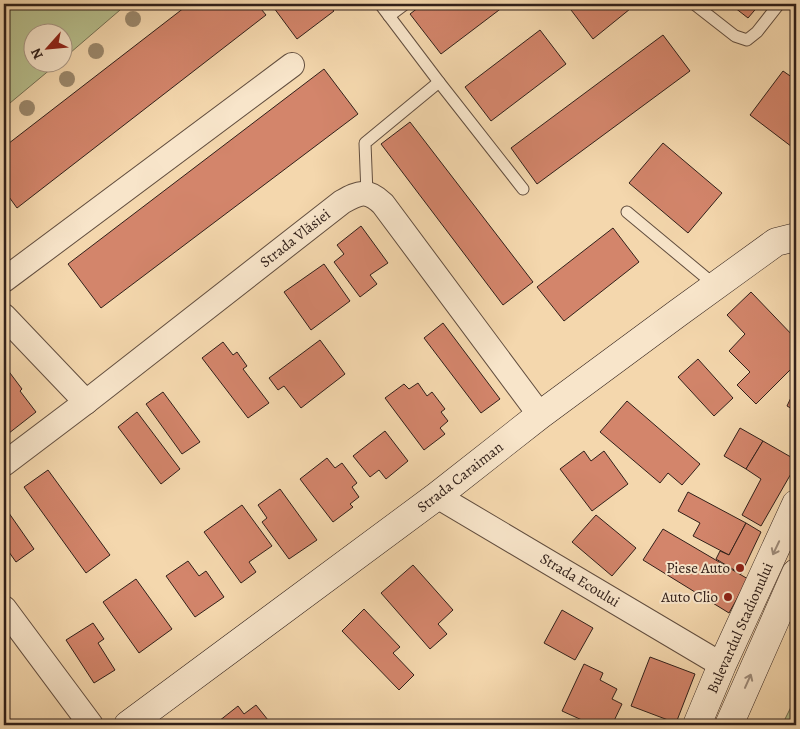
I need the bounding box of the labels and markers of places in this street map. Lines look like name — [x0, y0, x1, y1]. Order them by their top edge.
place label: Piese Auto — [666, 558, 730, 578]
marker: Piese Auto — [734, 562, 746, 574]
place label: Auto Clio — [660, 587, 718, 607]
marker: Auto Clio — [722, 591, 734, 603]

